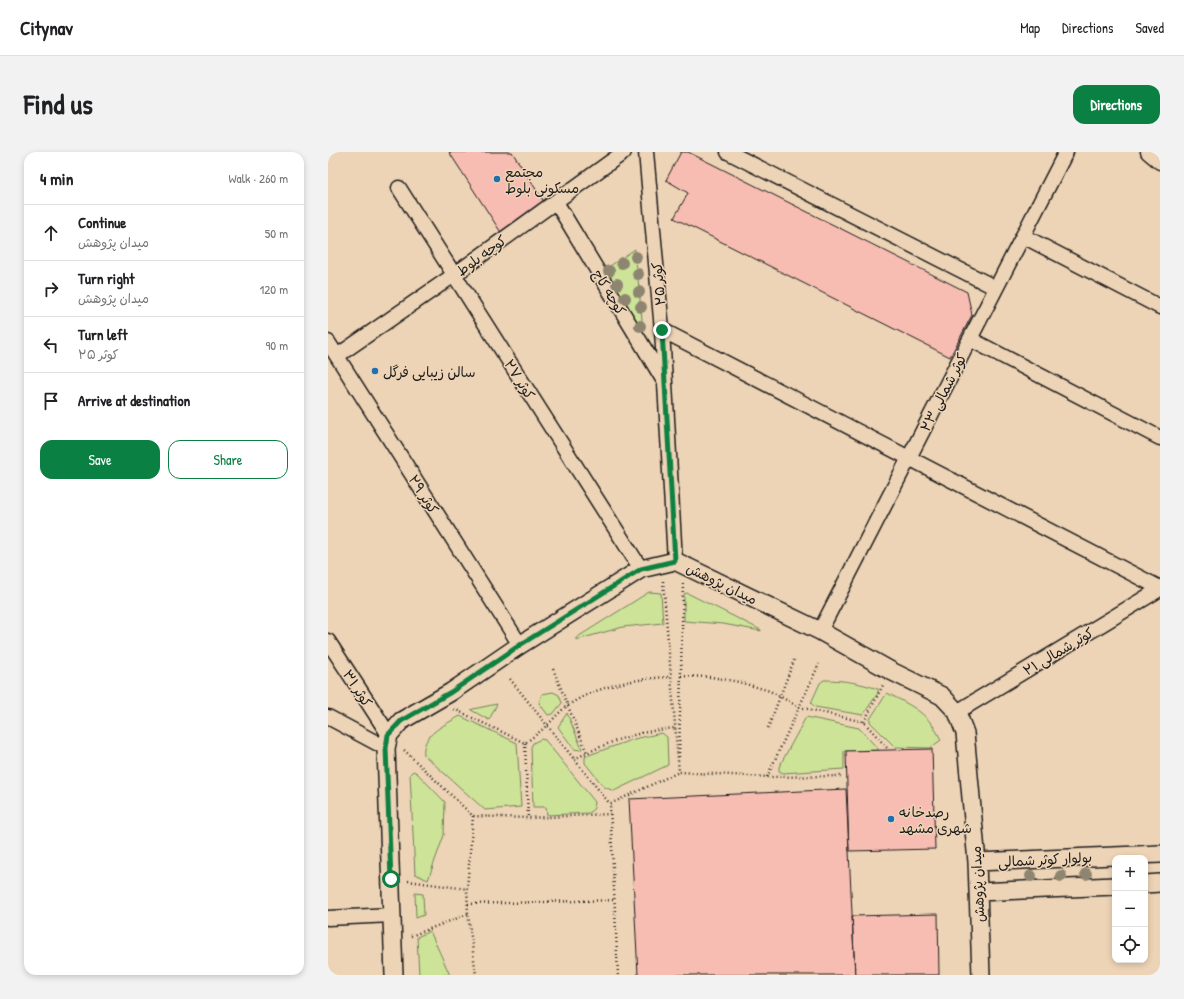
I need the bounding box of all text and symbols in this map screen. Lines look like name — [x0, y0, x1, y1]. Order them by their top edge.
text: Citynav — [20, 15, 73, 41]
text: Map — [1020, 18, 1040, 37]
text: Directions — [1062, 18, 1113, 37]
text: Saved — [1135, 18, 1164, 37]
text: Find us — [24, 85, 93, 123]
button: Directions — [1073, 85, 1160, 124]
place label: مجتمع مسکونی بلوط — [505, 162, 579, 198]
text: 4 min — [40, 167, 73, 190]
text: Walk · 260 m — [229, 169, 288, 187]
marker: مجتمع مسکونی بلوط — [492, 174, 502, 184]
text: Continue — [78, 212, 126, 233]
icon: ahead — [40, 222, 62, 244]
text: 50 m — [265, 224, 288, 242]
street label: کوچه بلوط — [452, 230, 511, 280]
text: میدان پژوهش — [78, 233, 149, 251]
street label: کوثر ۲۵ — [647, 261, 669, 307]
street label: کوچه کاج — [588, 266, 631, 319]
text: Turn right — [78, 268, 134, 289]
icon: right — [40, 278, 62, 300]
text: 120 m — [260, 280, 288, 298]
text: میدان پژوهش — [78, 289, 149, 307]
route end — [653, 321, 671, 339]
text: Turn left — [78, 324, 128, 345]
icon: left — [40, 334, 62, 356]
text: 90 m — [266, 336, 288, 354]
text: کوثر ۲۵ — [78, 345, 119, 363]
street label: کوثر شمالی ۲۳ — [915, 350, 971, 434]
street label: کوثر ۲۷ — [500, 355, 540, 403]
place label: سالن زیبایی فرگل — [383, 362, 475, 381]
marker: سالن زیبایی فرگل — [370, 366, 380, 376]
icon: arrive — [40, 390, 62, 412]
text: Arrive at destination — [78, 390, 190, 411]
button: Save — [40, 440, 160, 479]
button: Share — [168, 440, 288, 479]
street label: کوثر ۲۹ — [405, 471, 443, 517]
street label: میدان پژوهش — [683, 558, 761, 609]
street label: کوثر شمالی ۲۱ — [1019, 622, 1097, 680]
street label: کوثر ۳۱ — [339, 666, 377, 710]
place label: رصدخانه شهری مشهد — [899, 802, 972, 837]
marker: رصدخانه شهری مشهد — [886, 814, 896, 824]
street label: میدان پژوهش — [966, 845, 989, 923]
street label: بولوار کوثر شمالی — [998, 847, 1093, 872]
map controls — [1112, 855, 1148, 963]
button: + — [1112, 855, 1148, 891]
route start — [382, 870, 400, 888]
button: − — [1112, 891, 1148, 927]
button: locate — [1112, 927, 1148, 963]

